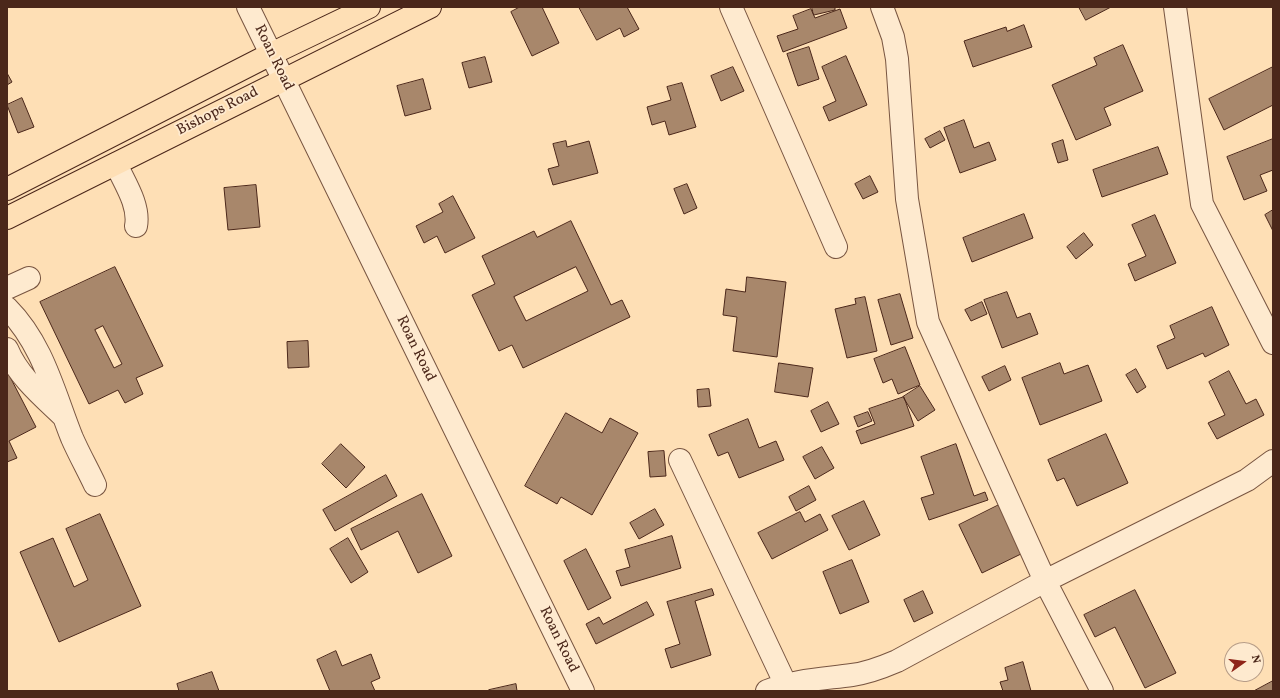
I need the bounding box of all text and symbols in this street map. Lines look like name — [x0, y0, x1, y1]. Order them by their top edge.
street label: Roan Road — [249, 22, 297, 94]
street label: Bishops Road — [174, 84, 262, 140]
street label: Roan Road — [391, 313, 439, 385]
street label: Roan Road — [534, 604, 582, 676]
north arrow — [1224, 642, 1264, 682]
text: N — [1247, 654, 1263, 665]

